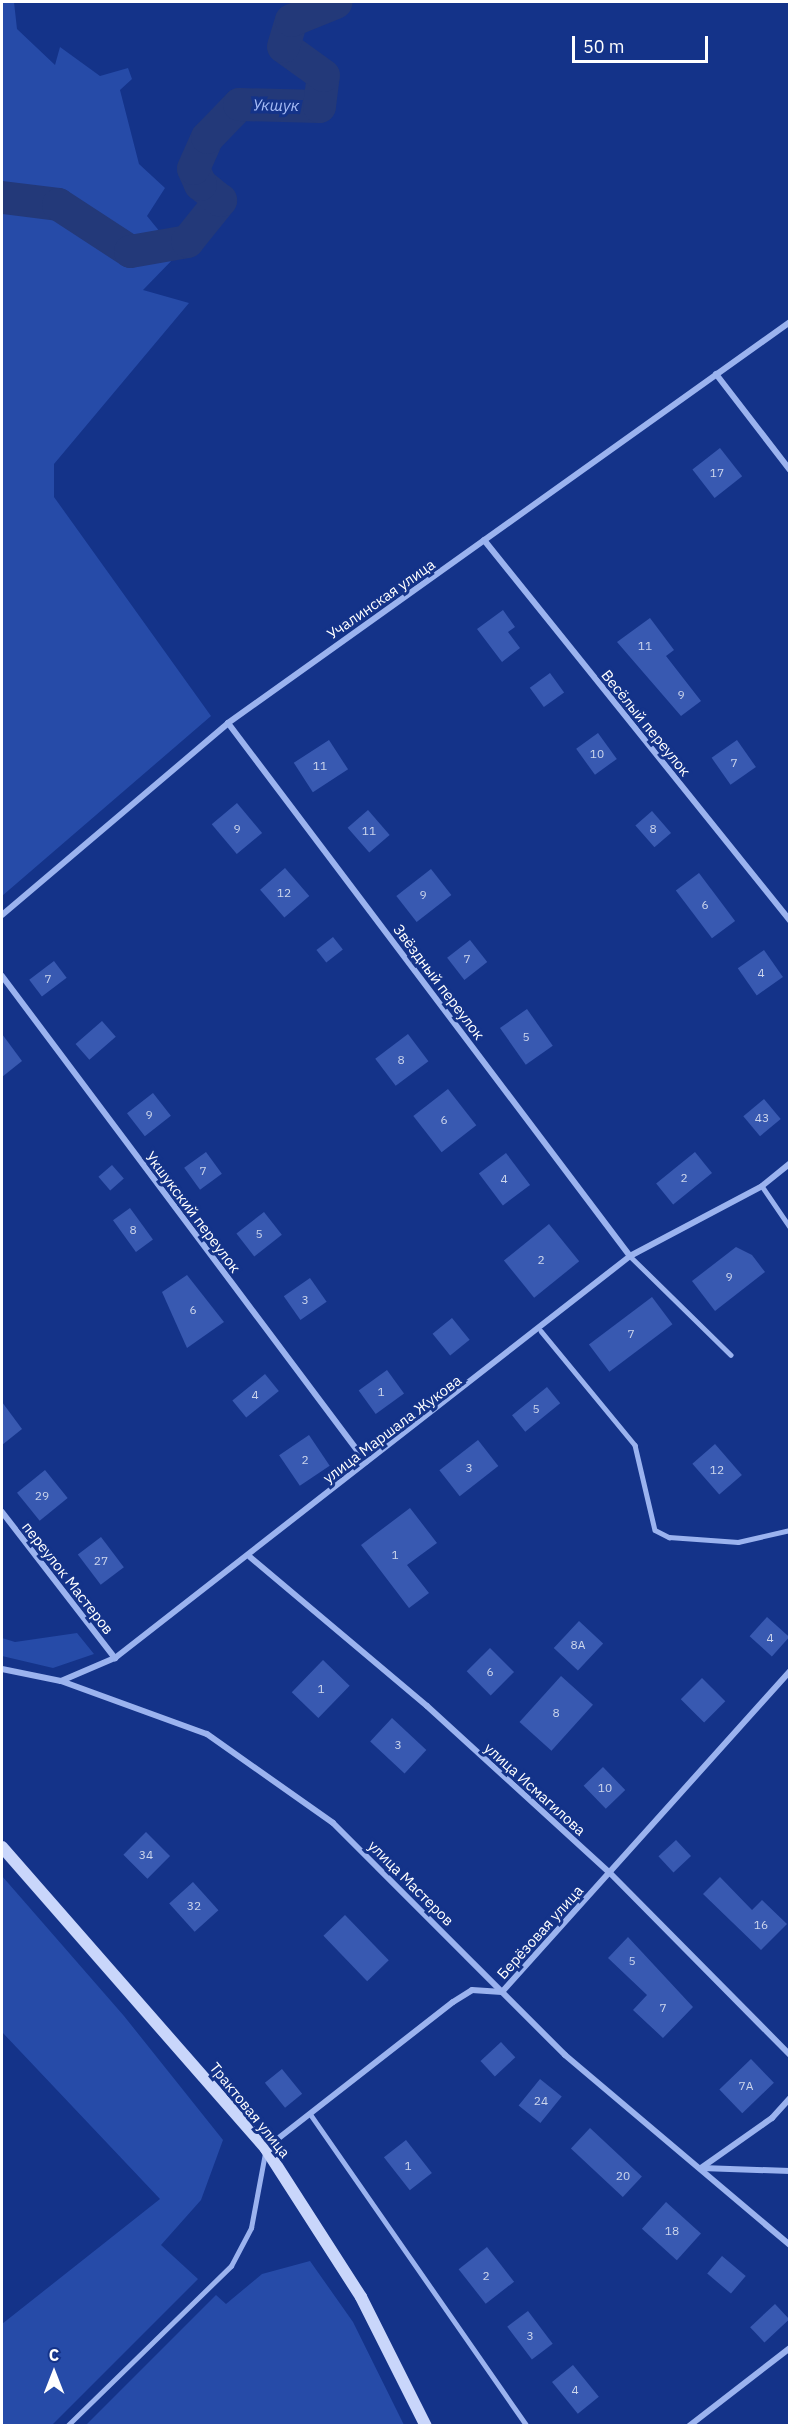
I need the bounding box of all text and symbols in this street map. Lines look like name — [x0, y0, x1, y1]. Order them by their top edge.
scale bar — [575, 24, 712, 62]
text: 50 m — [583, 35, 625, 58]
water label: Укшук — [253, 95, 299, 115]
house number: 17 — [710, 466, 724, 480]
street label: Учалинская улица — [324, 555, 438, 643]
house number: 11 — [638, 639, 652, 653]
street label: Весёлый переулок — [598, 666, 694, 780]
house number: 9 — [677, 688, 685, 702]
house number: 10 — [590, 747, 604, 761]
house number: 7 — [730, 756, 738, 770]
house number: 11 — [313, 759, 327, 773]
house number: 9 — [233, 822, 241, 836]
house number: 8 — [649, 822, 657, 836]
house number: 11 — [362, 824, 376, 838]
house number: 12 — [277, 886, 291, 900]
house number: 9 — [419, 888, 427, 902]
house number: 6 — [701, 898, 709, 912]
street label: Звёздный переулок — [390, 921, 488, 1043]
house number: 7 — [463, 952, 471, 966]
house number: 4 — [757, 966, 765, 980]
house number: 7 — [44, 972, 52, 986]
house number: 5 — [522, 1030, 530, 1044]
house number: 8 — [397, 1053, 405, 1067]
house number: 9 — [145, 1108, 153, 1122]
house number: 43 — [755, 1111, 769, 1125]
house number: 6 — [440, 1113, 448, 1127]
street label: Укшукский переулок — [142, 1148, 244, 1276]
house number: 7 — [199, 1164, 207, 1178]
house number: 2 — [680, 1171, 688, 1185]
house number: 4 — [500, 1172, 508, 1186]
house number: 8 — [129, 1223, 137, 1237]
house number: 5 — [255, 1227, 263, 1241]
house number: 2 — [537, 1253, 545, 1267]
house number: 9 — [725, 1270, 733, 1284]
house number: 3 — [301, 1293, 309, 1307]
house number: 6 — [189, 1303, 197, 1317]
house number: 7 — [627, 1327, 635, 1341]
street label: улица Маршала Жукова — [319, 1371, 465, 1487]
house number: 1 — [377, 1385, 385, 1399]
house number: 4 — [251, 1388, 259, 1402]
house number: 5 — [532, 1402, 540, 1416]
house number: 2 — [301, 1453, 309, 1467]
house number: 3 — [465, 1461, 473, 1475]
house number: 12 — [710, 1463, 724, 1477]
house number: 29 — [35, 1489, 49, 1503]
street label: переулок Мастеров — [18, 1518, 118, 1638]
house number: 1 — [391, 1548, 399, 1562]
house number: 27 — [94, 1554, 108, 1568]
house number: 4 — [766, 1631, 774, 1645]
house number: 8А — [571, 1638, 585, 1652]
house number: 6 — [486, 1665, 494, 1679]
house number: 1 — [317, 1682, 325, 1696]
house number: 8 — [552, 1706, 560, 1720]
house number: 3 — [394, 1738, 402, 1752]
street label: улица Исмагилова — [481, 1739, 589, 1839]
house number: 10 — [598, 1781, 612, 1795]
street label: улица Мастеров — [365, 1837, 457, 1929]
house number: 34 — [139, 1848, 153, 1862]
street label: Берёзовая улица — [493, 1881, 587, 1983]
house number: 32 — [187, 1899, 201, 1913]
house number: 16 — [754, 1918, 768, 1932]
house number: 5 — [628, 1954, 636, 1968]
house number: 7 — [659, 2001, 667, 2015]
street label: Трактовая улица — [206, 2059, 294, 2161]
house number: 7А — [739, 2079, 753, 2093]
house number: 24 — [534, 2094, 548, 2108]
house number: 1 — [404, 2159, 412, 2173]
house number: 20 — [616, 2169, 630, 2183]
house number: 18 — [665, 2224, 679, 2238]
house number: 2 — [482, 2269, 490, 2283]
house number: 3 — [526, 2329, 534, 2343]
north arrow — [24, 2343, 84, 2403]
text: С — [49, 2345, 59, 2365]
house number: 4 — [571, 2383, 579, 2397]

